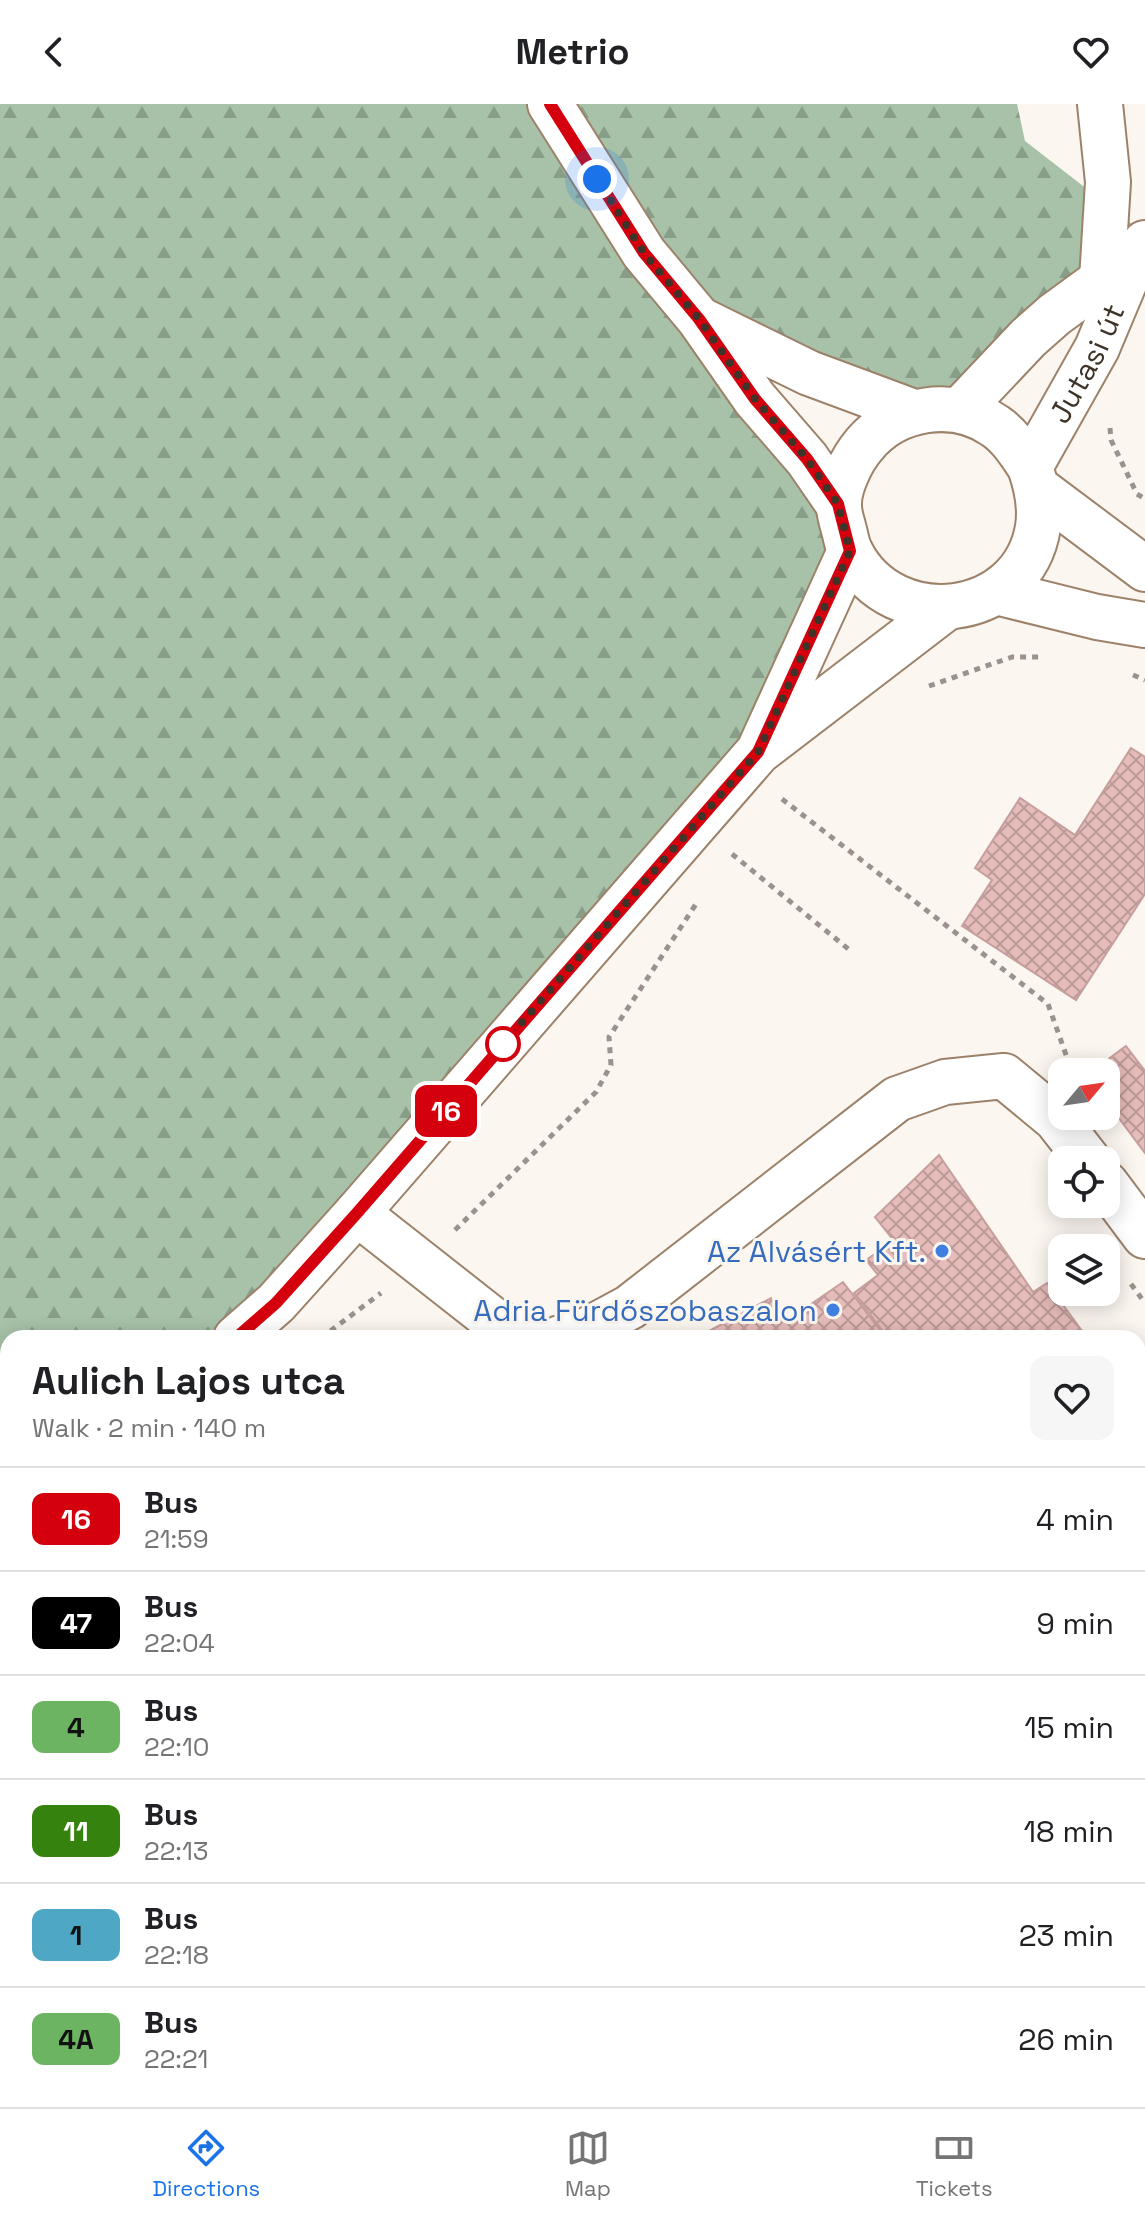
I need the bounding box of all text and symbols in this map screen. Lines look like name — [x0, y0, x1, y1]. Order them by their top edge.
text: Metrio — [515, 29, 630, 75]
icon: back — [32, 30, 76, 74]
icon: heart — [1069, 30, 1113, 74]
your location — [577, 159, 617, 199]
street label: Jutasi út — [1039, 298, 1133, 430]
unlabelled marker — [486, 1027, 520, 1061]
north arrow — [1048, 1058, 1120, 1130]
map controls — [1048, 1058, 1120, 1306]
line badge: 16 — [410, 1085, 482, 1137]
text: 16 — [431, 1093, 461, 1129]
button: locate — [1048, 1146, 1120, 1218]
place label: Az Alvásért Kft. — [707, 1232, 926, 1271]
button: layers — [1048, 1234, 1120, 1306]
marker: Az Alvásért Kft. — [933, 1242, 951, 1260]
place label: Adria Fürdőszobaszalon — [473, 1291, 817, 1330]
marker: Adria Fürdőszobaszalon — [824, 1301, 842, 1319]
button: heart — [1030, 1356, 1114, 1440]
text: Aulich Lajos utca — [32, 1357, 345, 1405]
text: Walk · 2 min · 140 m — [32, 1411, 266, 1445]
text: Bus — [144, 1483, 198, 1522]
text: 4 min — [1036, 1500, 1114, 1539]
text: 16 — [61, 1501, 91, 1537]
text: 21:59 — [144, 1522, 209, 1556]
text: Bus — [144, 1587, 198, 1626]
text: 9 min — [1036, 1604, 1114, 1643]
text: 47 — [60, 1605, 92, 1641]
text: 22:04 — [144, 1626, 215, 1660]
text: Bus — [144, 1691, 198, 1730]
text: 15 min — [1024, 1708, 1114, 1747]
text: 4 — [67, 1709, 85, 1745]
text: 22:10 — [144, 1730, 209, 1764]
text: Bus — [144, 1795, 198, 1834]
text: 18 min — [1024, 1812, 1114, 1851]
text: 11 — [63, 1813, 89, 1849]
text: 22:13 — [144, 1834, 209, 1868]
text: Bus — [144, 1899, 198, 1938]
text: 23 min — [1019, 1916, 1114, 1955]
text: 1 — [70, 1917, 82, 1953]
text: 22:18 — [144, 1938, 209, 1972]
text: Bus — [144, 2003, 198, 2042]
text: 26 min — [1018, 2020, 1114, 2059]
text: 4A — [58, 2021, 94, 2057]
text: 22:21 — [144, 2042, 208, 2076]
tab: Directions — [152, 2126, 260, 2202]
tab: Map — [565, 2126, 611, 2202]
tab: Tickets — [916, 2126, 993, 2202]

